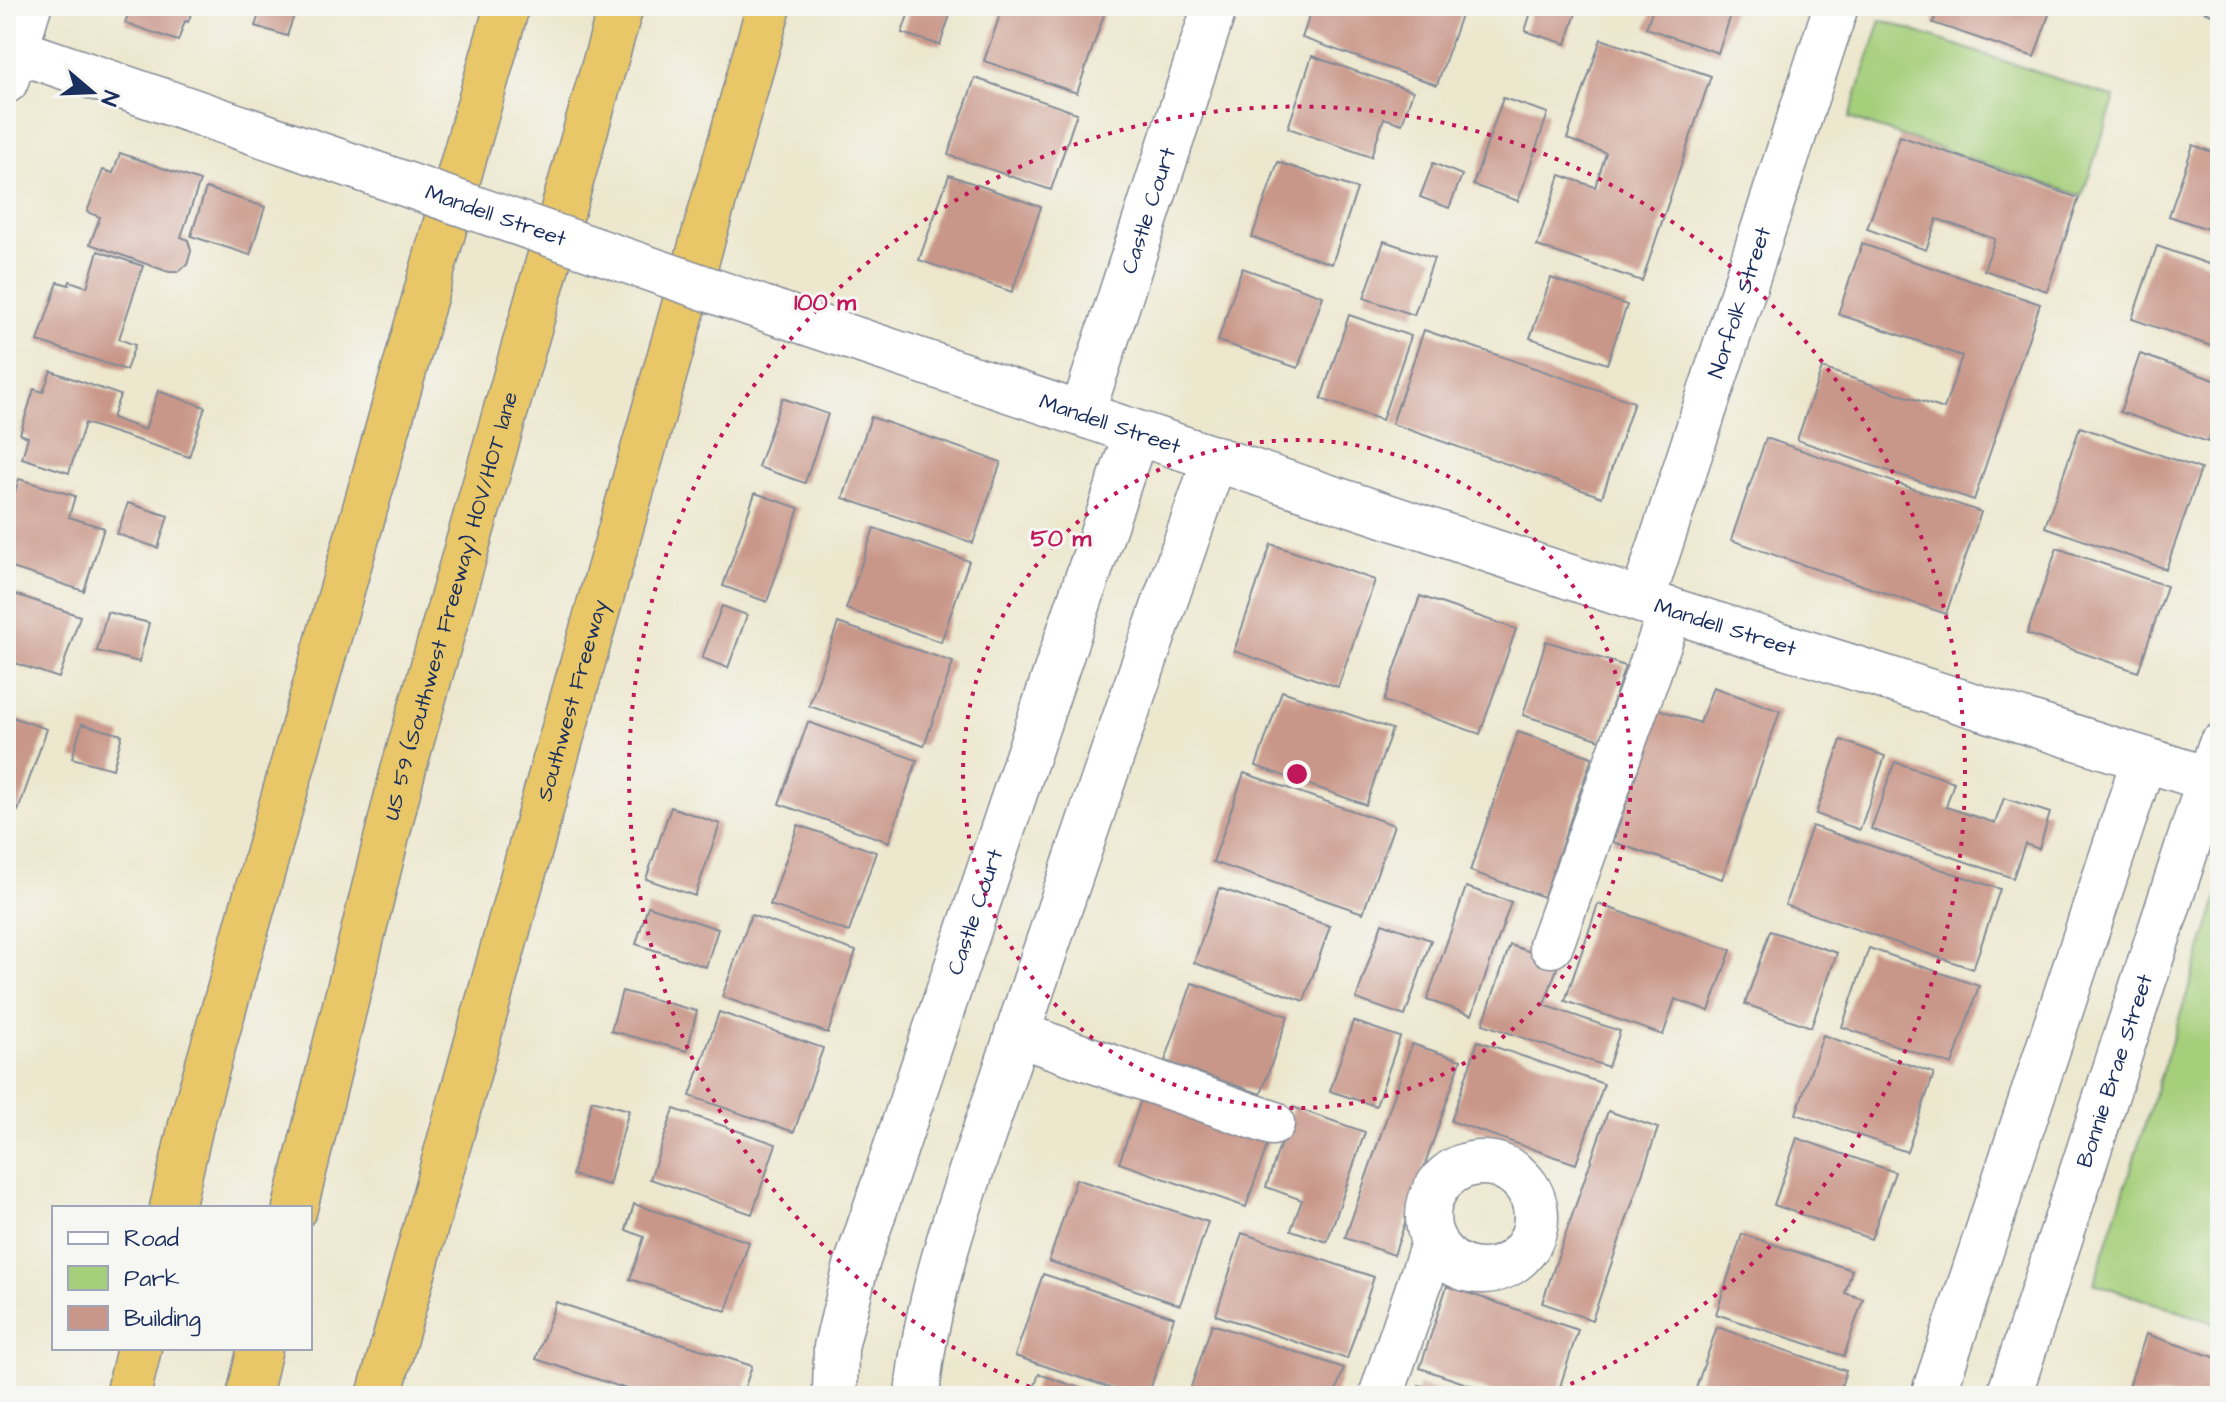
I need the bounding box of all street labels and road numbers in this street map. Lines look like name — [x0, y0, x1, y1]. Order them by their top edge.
street label: Castle Court — [1113, 143, 1183, 278]
street label: Mandell Street — [421, 177, 571, 254]
street label: Norfolk Street — [1700, 223, 1779, 382]
street label: Mandell Street — [1035, 386, 1185, 462]
street label: US 59 (Southwest Freeway) HOV/HOT lane — [376, 388, 526, 823]
street label: Mandell Street — [1651, 590, 1800, 664]
street label: Southwest Freeway — [529, 596, 616, 805]
street label: Castle Court — [939, 845, 1011, 979]
street label: Bonnie Brae Street — [2069, 970, 2161, 1171]

